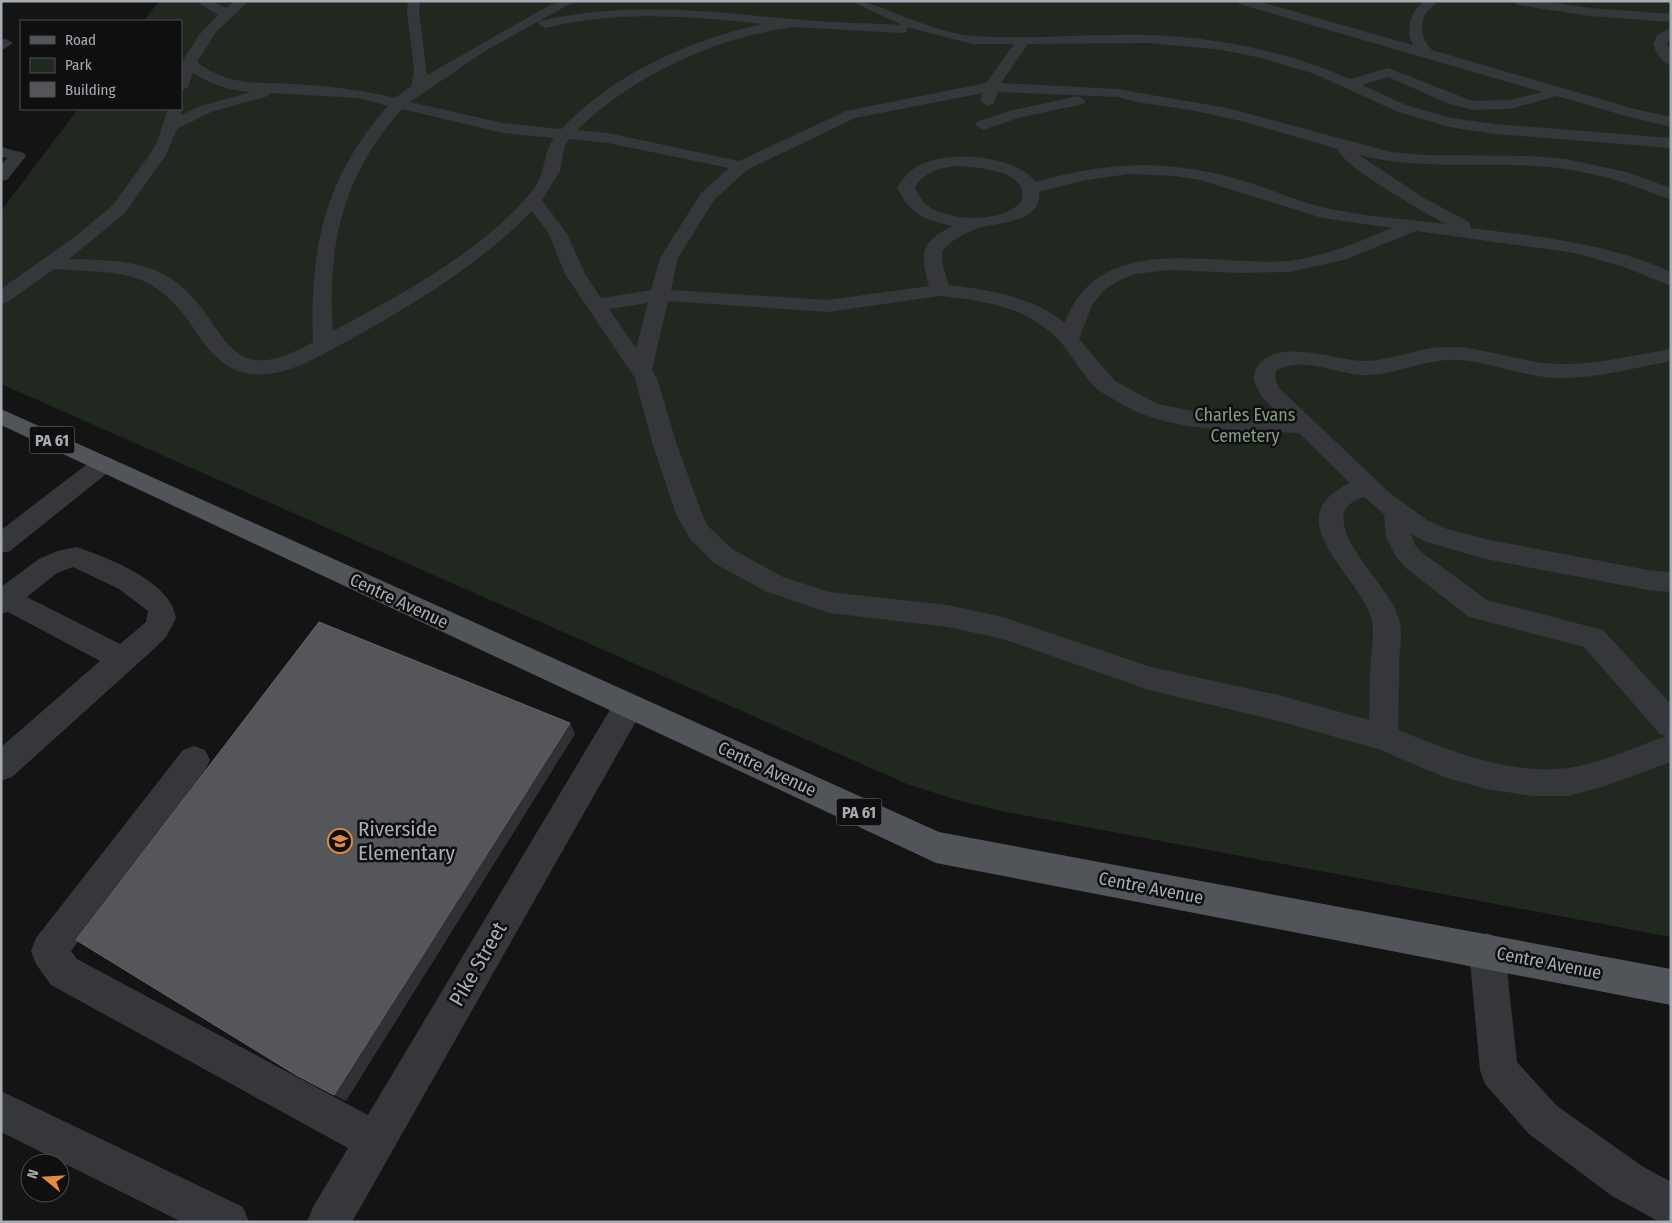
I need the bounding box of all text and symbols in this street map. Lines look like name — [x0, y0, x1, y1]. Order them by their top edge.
legend — [20, 20, 182, 110]
text: Road — [65, 31, 96, 49]
text: Park — [65, 56, 92, 74]
text: Building — [65, 81, 116, 99]
park label: Charles Evans Cemetery — [1195, 404, 1296, 447]
road number: PA 61 — [30, 426, 74, 454]
street label: Centre Avenue — [346, 569, 452, 633]
street label: Centre Avenue — [714, 737, 820, 801]
road number: PA 61 — [836, 799, 882, 826]
place label: Riverside Elementary — [358, 816, 455, 866]
school or university icon: Riverside Elementary — [327, 828, 353, 854]
street label: Centre Avenue — [1097, 867, 1205, 909]
street label: Pike Street — [444, 917, 513, 1011]
street label: Centre Avenue — [1495, 942, 1603, 984]
north arrow — [20, 1153, 70, 1203]
text: N — [24, 1168, 42, 1181]

